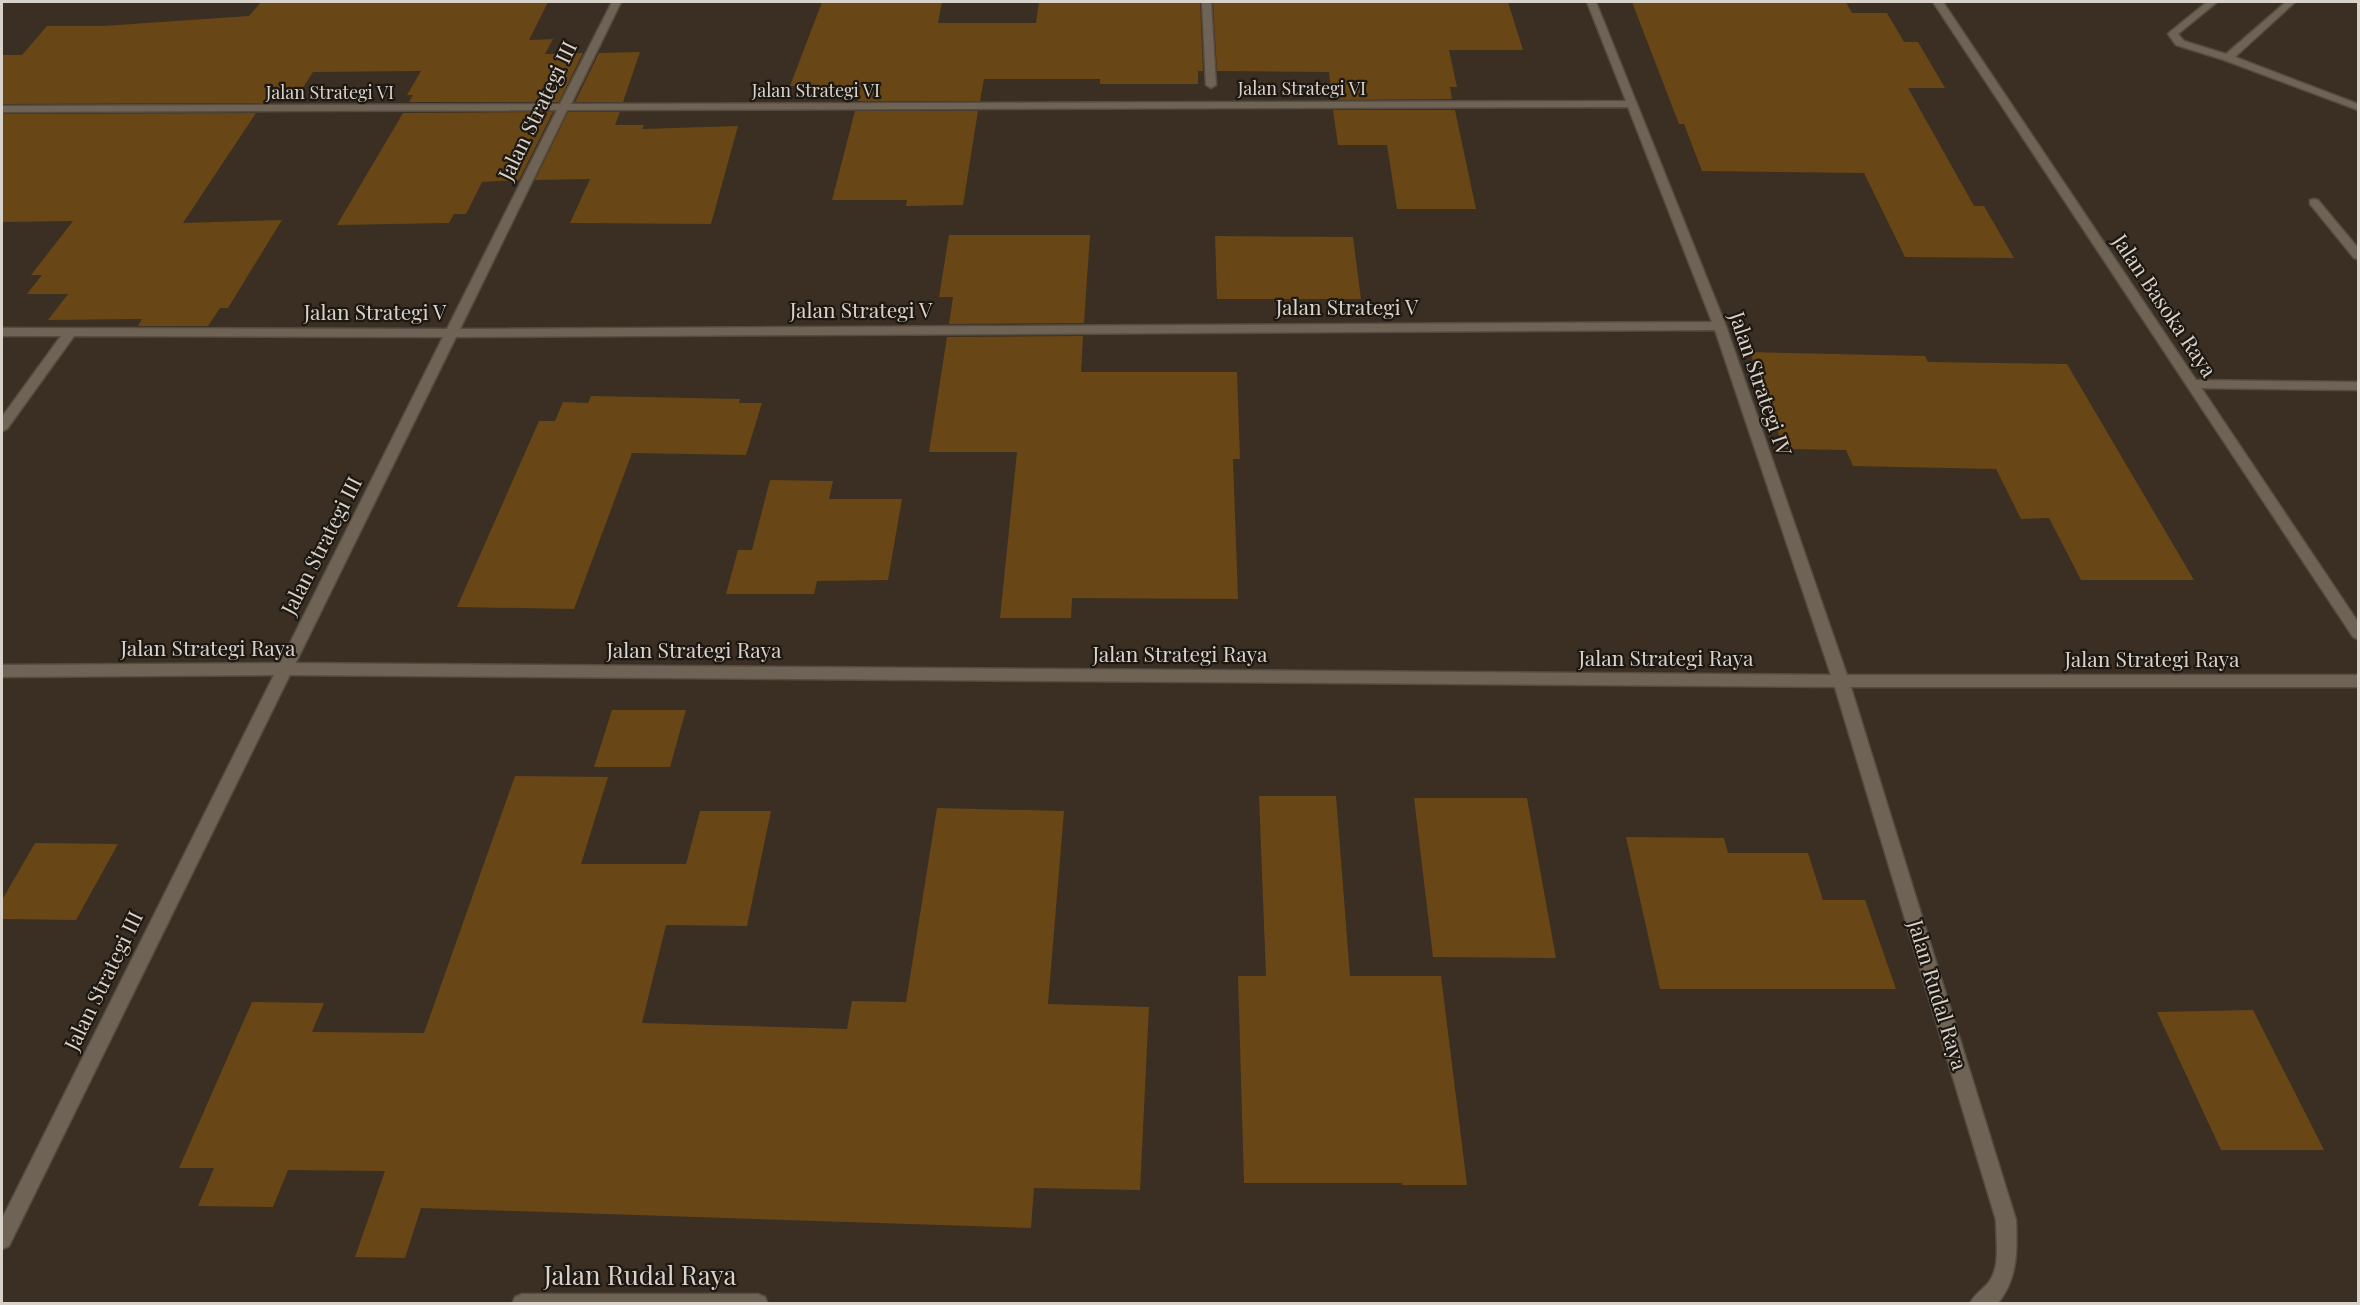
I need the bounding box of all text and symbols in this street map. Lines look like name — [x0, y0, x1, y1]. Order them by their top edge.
street label: Jalan Strategi III — [490, 36, 582, 185]
street label: Jalan Strategi VI — [1237, 76, 1366, 100]
street label: Jalan Strategi VI — [751, 78, 880, 102]
street label: Jalan Strategi VI — [265, 80, 394, 104]
street label: Jalan Basoka Raya — [2107, 227, 2224, 382]
street label: Jalan Strategi V — [1275, 292, 1419, 320]
street label: Jalan Strategi V — [789, 295, 933, 323]
street label: Jalan Strategi V — [303, 297, 447, 325]
street label: Jalan Strategi IV — [1724, 307, 1800, 460]
street label: Jalan Strategi III — [273, 471, 367, 620]
street label: Jalan Strategi Raya — [119, 633, 296, 661]
street label: Jalan Strategi Raya — [605, 635, 782, 663]
street label: Jalan Strategi Raya — [1091, 639, 1268, 667]
street label: Jalan Strategi Raya — [1577, 643, 1754, 671]
street label: Jalan Strategi Raya — [2063, 644, 2240, 672]
street label: Jalan Strategi III — [56, 906, 148, 1055]
street label: Jalan Rudal Raya — [1902, 915, 1975, 1073]
street label: Jalan Rudal Raya — [543, 1257, 736, 1292]

